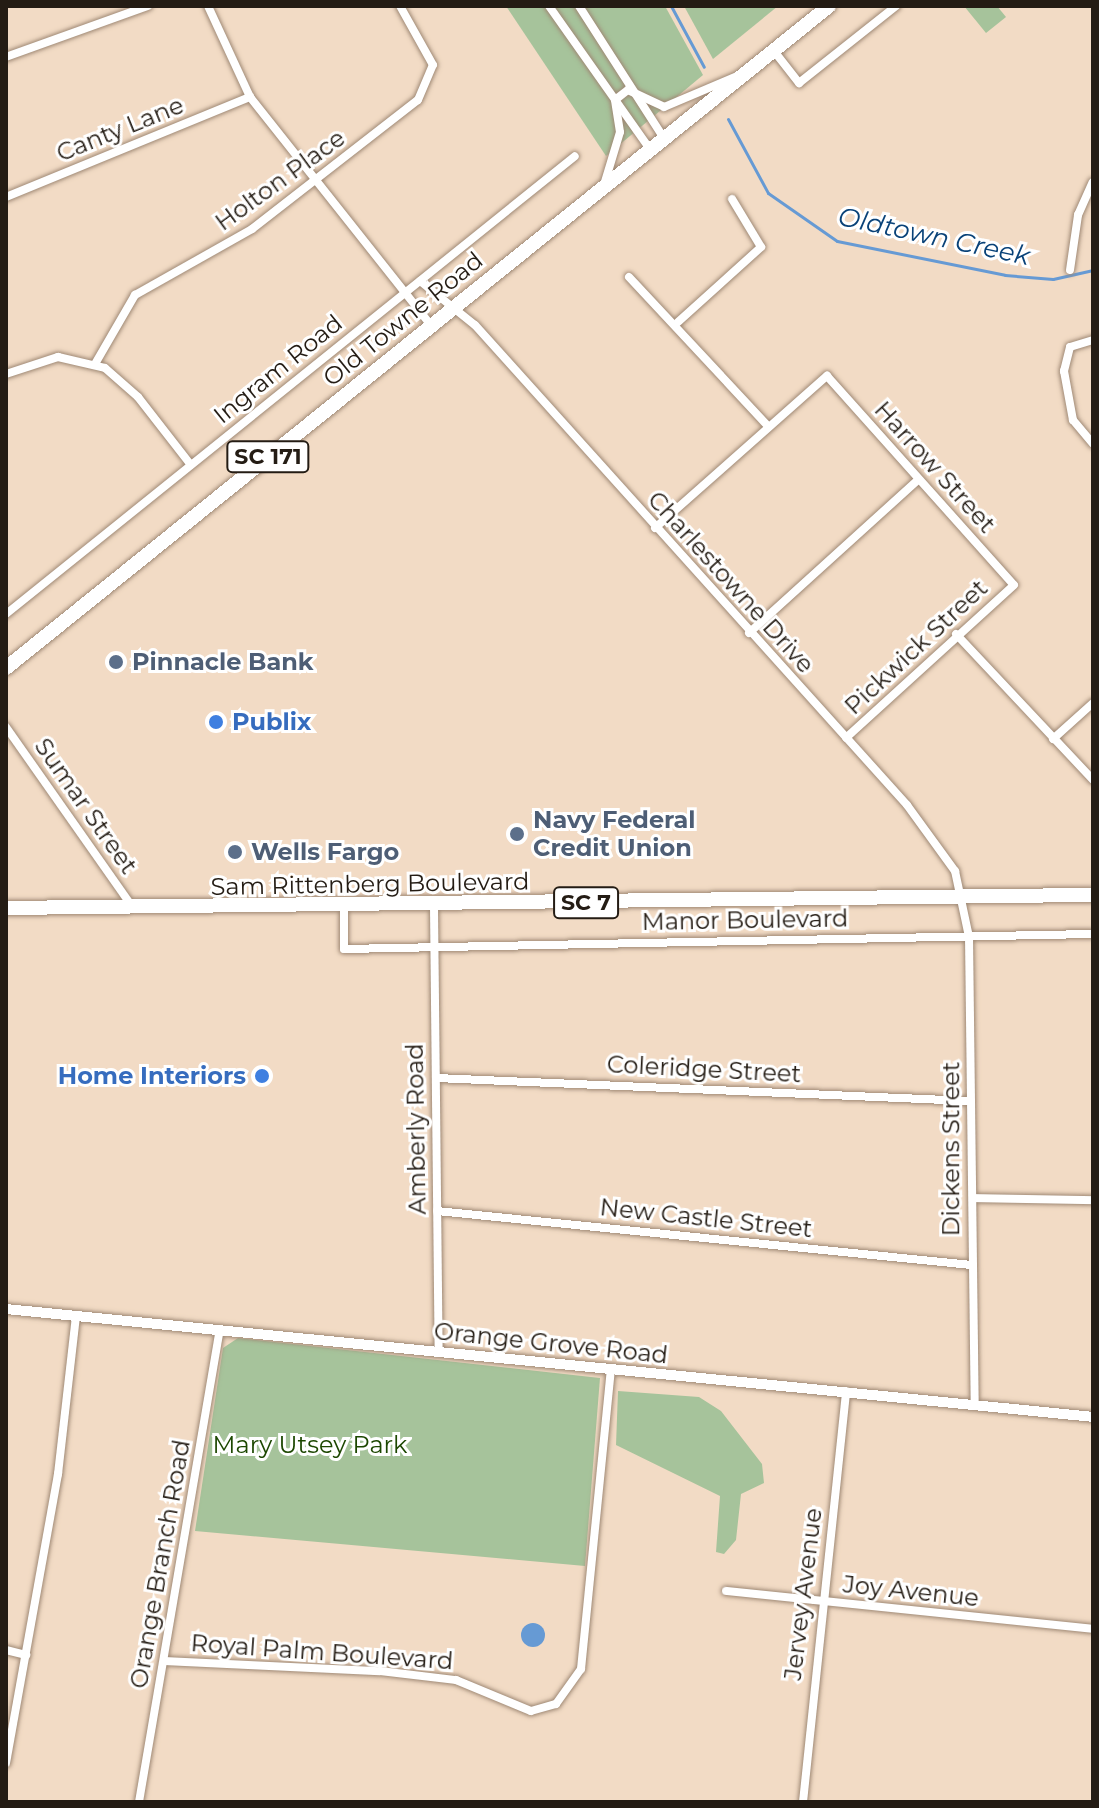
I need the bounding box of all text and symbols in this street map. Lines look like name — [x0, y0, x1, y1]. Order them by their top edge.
street label: Canty Lane — [52, 90, 188, 168]
street label: Holton Place — [210, 123, 350, 237]
water label: Oldtown Creek — [835, 201, 1033, 273]
street label: Old Towne Road — [317, 246, 489, 392]
street label: Ingram Road — [208, 308, 348, 430]
street label: Harrow Street — [868, 395, 1002, 539]
road number: SC 171 — [226, 439, 310, 475]
street label: Charlestowne Drive — [642, 485, 820, 679]
street label: Pickwick Street — [839, 573, 993, 721]
place label: Pinnacle Bank — [132, 648, 314, 676]
marker: Pinnacle Bank — [107, 653, 125, 671]
place label: Publix — [232, 708, 311, 736]
marker: Publix — [207, 713, 225, 731]
street label: Sumar Street — [29, 733, 143, 879]
place label: Navy Federal Credit Union — [533, 806, 695, 862]
marker: Navy Federal Credit Union — [508, 825, 526, 843]
place label: Wells Fargo — [251, 838, 399, 866]
marker: Wells Fargo — [226, 843, 244, 861]
street label: Sam Rittenberg Boulevard — [210, 867, 530, 901]
road number: SC 7 — [552, 885, 620, 921]
street label: Manor Boulevard — [641, 904, 849, 936]
street label: Amberly Road — [400, 1043, 432, 1215]
street label: Coleridge Street — [606, 1050, 802, 1088]
place label: Home Interiors — [58, 1062, 246, 1090]
street label: Dickens Street — [937, 1062, 965, 1236]
marker: Home Interiors — [253, 1067, 271, 1085]
street label: New Castle Street — [598, 1193, 814, 1243]
street label: Orange Grove Road — [433, 1316, 669, 1370]
park label: Mary Utsey Park — [213, 1431, 407, 1459]
street label: Orange Branch Road — [124, 1437, 196, 1691]
street label: Jervey Avenue — [778, 1506, 828, 1682]
street label: Joy Avenue — [842, 1570, 980, 1612]
street label: Royal Palm Boulevard — [190, 1628, 454, 1676]

